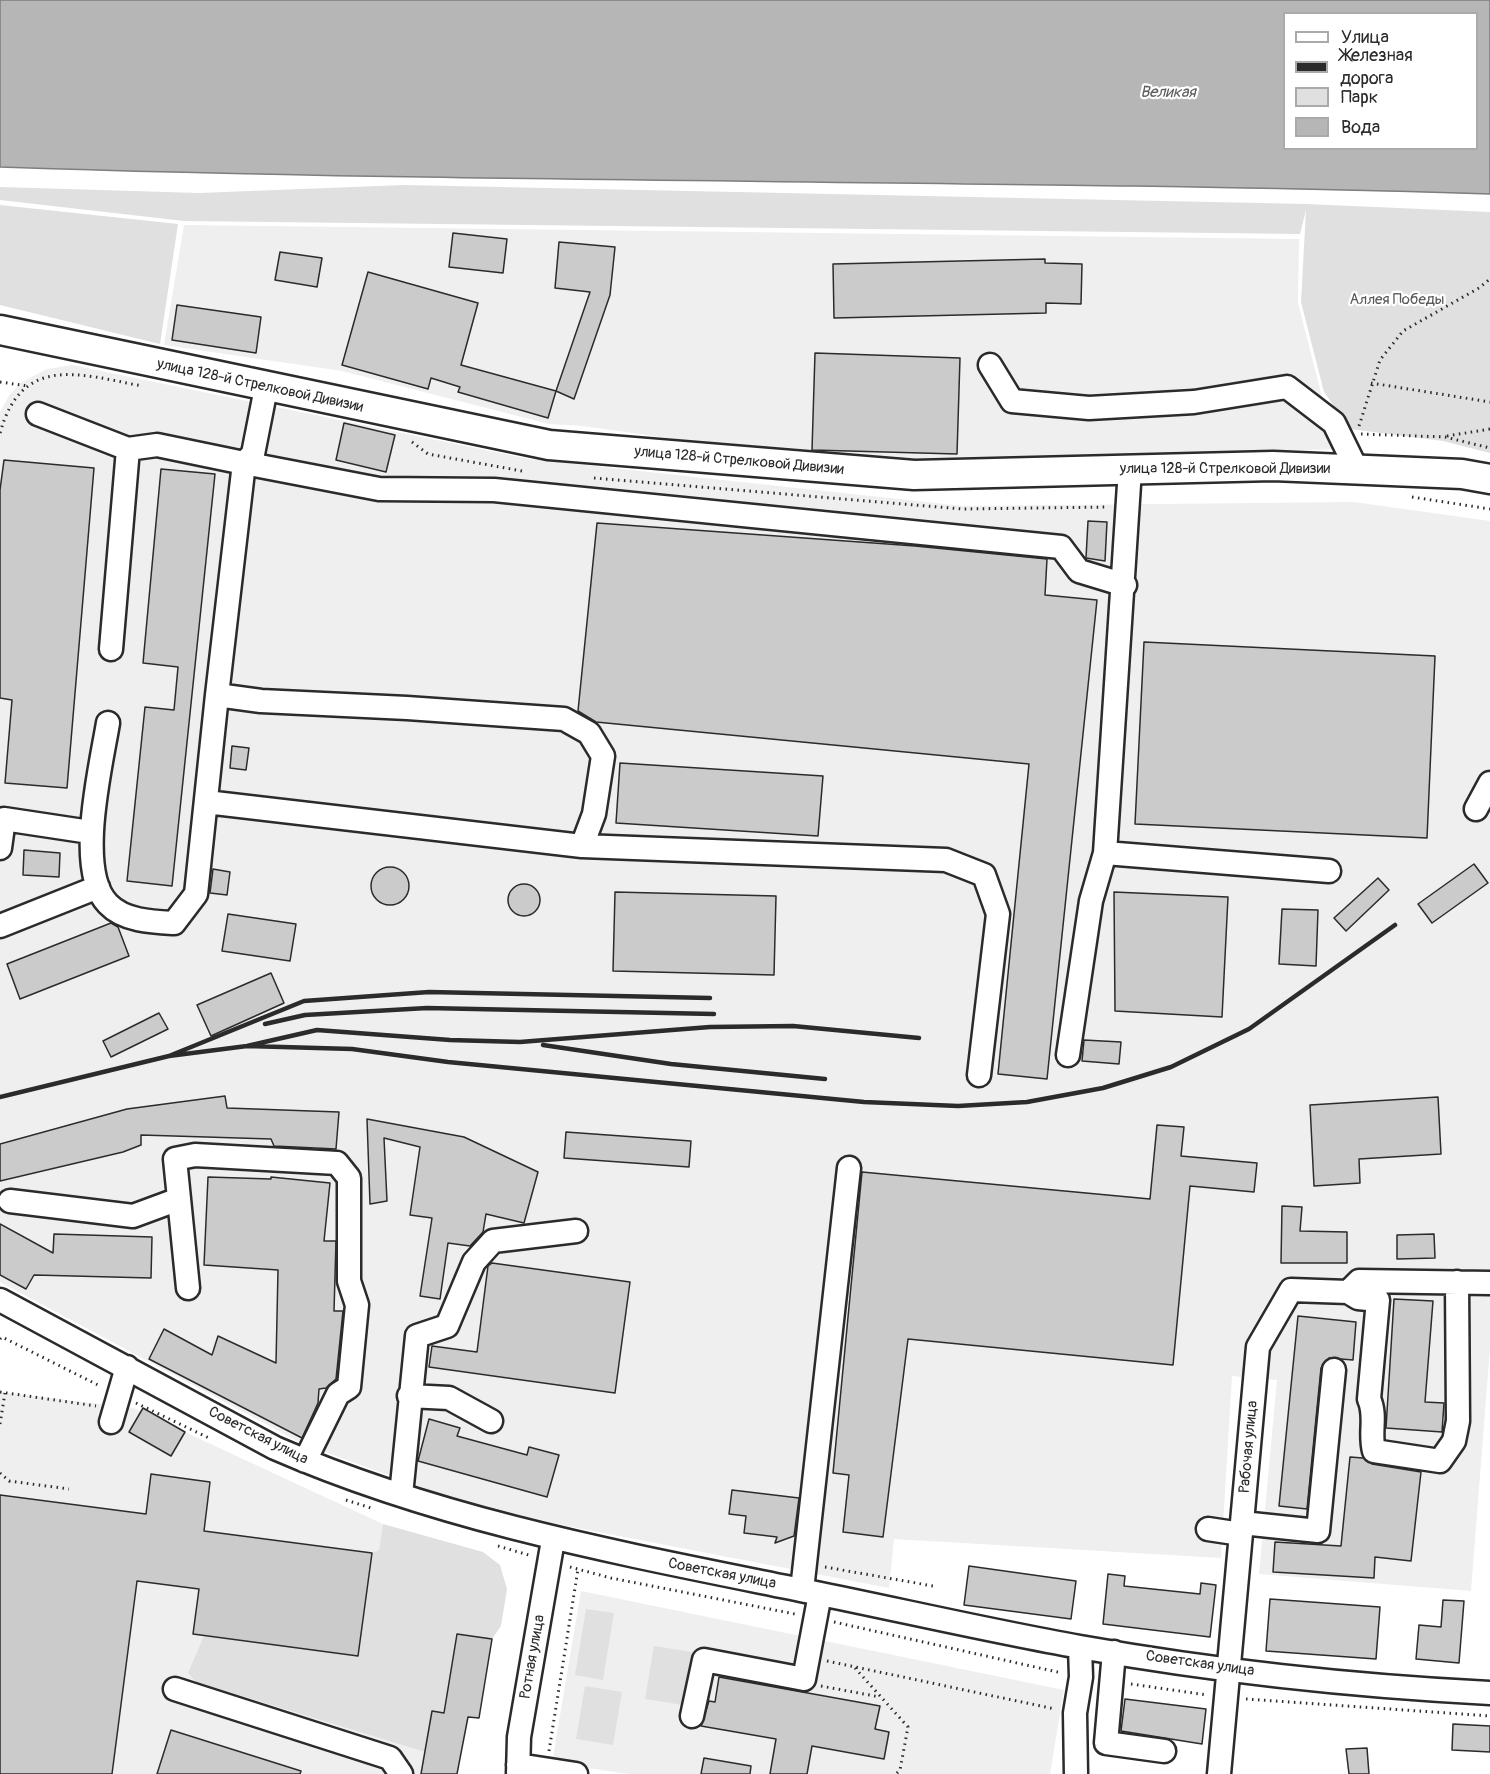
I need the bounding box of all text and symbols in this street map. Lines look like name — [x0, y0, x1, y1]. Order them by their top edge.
legend — [1283, 12, 1478, 150]
text: Улица — [1341, 26, 1389, 49]
text: Железная дорога — [1340, 44, 1413, 90]
water label: Великая — [1140, 83, 1196, 103]
text: Парк — [1341, 86, 1378, 109]
text: Вода — [1341, 116, 1380, 139]
park label: Аллея Победы — [1350, 291, 1444, 309]
street label: улица 128-й Стрелковой Дивизии — [155, 355, 365, 417]
street label: улица 128-й Стрелковой Дивизии — [633, 443, 845, 479]
street label: улица 128-й Стрелковой Дивизии — [1120, 460, 1330, 478]
street label: Рабочая улица — [1236, 1400, 1262, 1494]
street label: Советская улица — [205, 1403, 311, 1469]
street label: Советская улица — [666, 1555, 778, 1593]
street label: Ротная улица — [517, 1614, 549, 1700]
street label: Советская улица — [1144, 1647, 1256, 1681]

